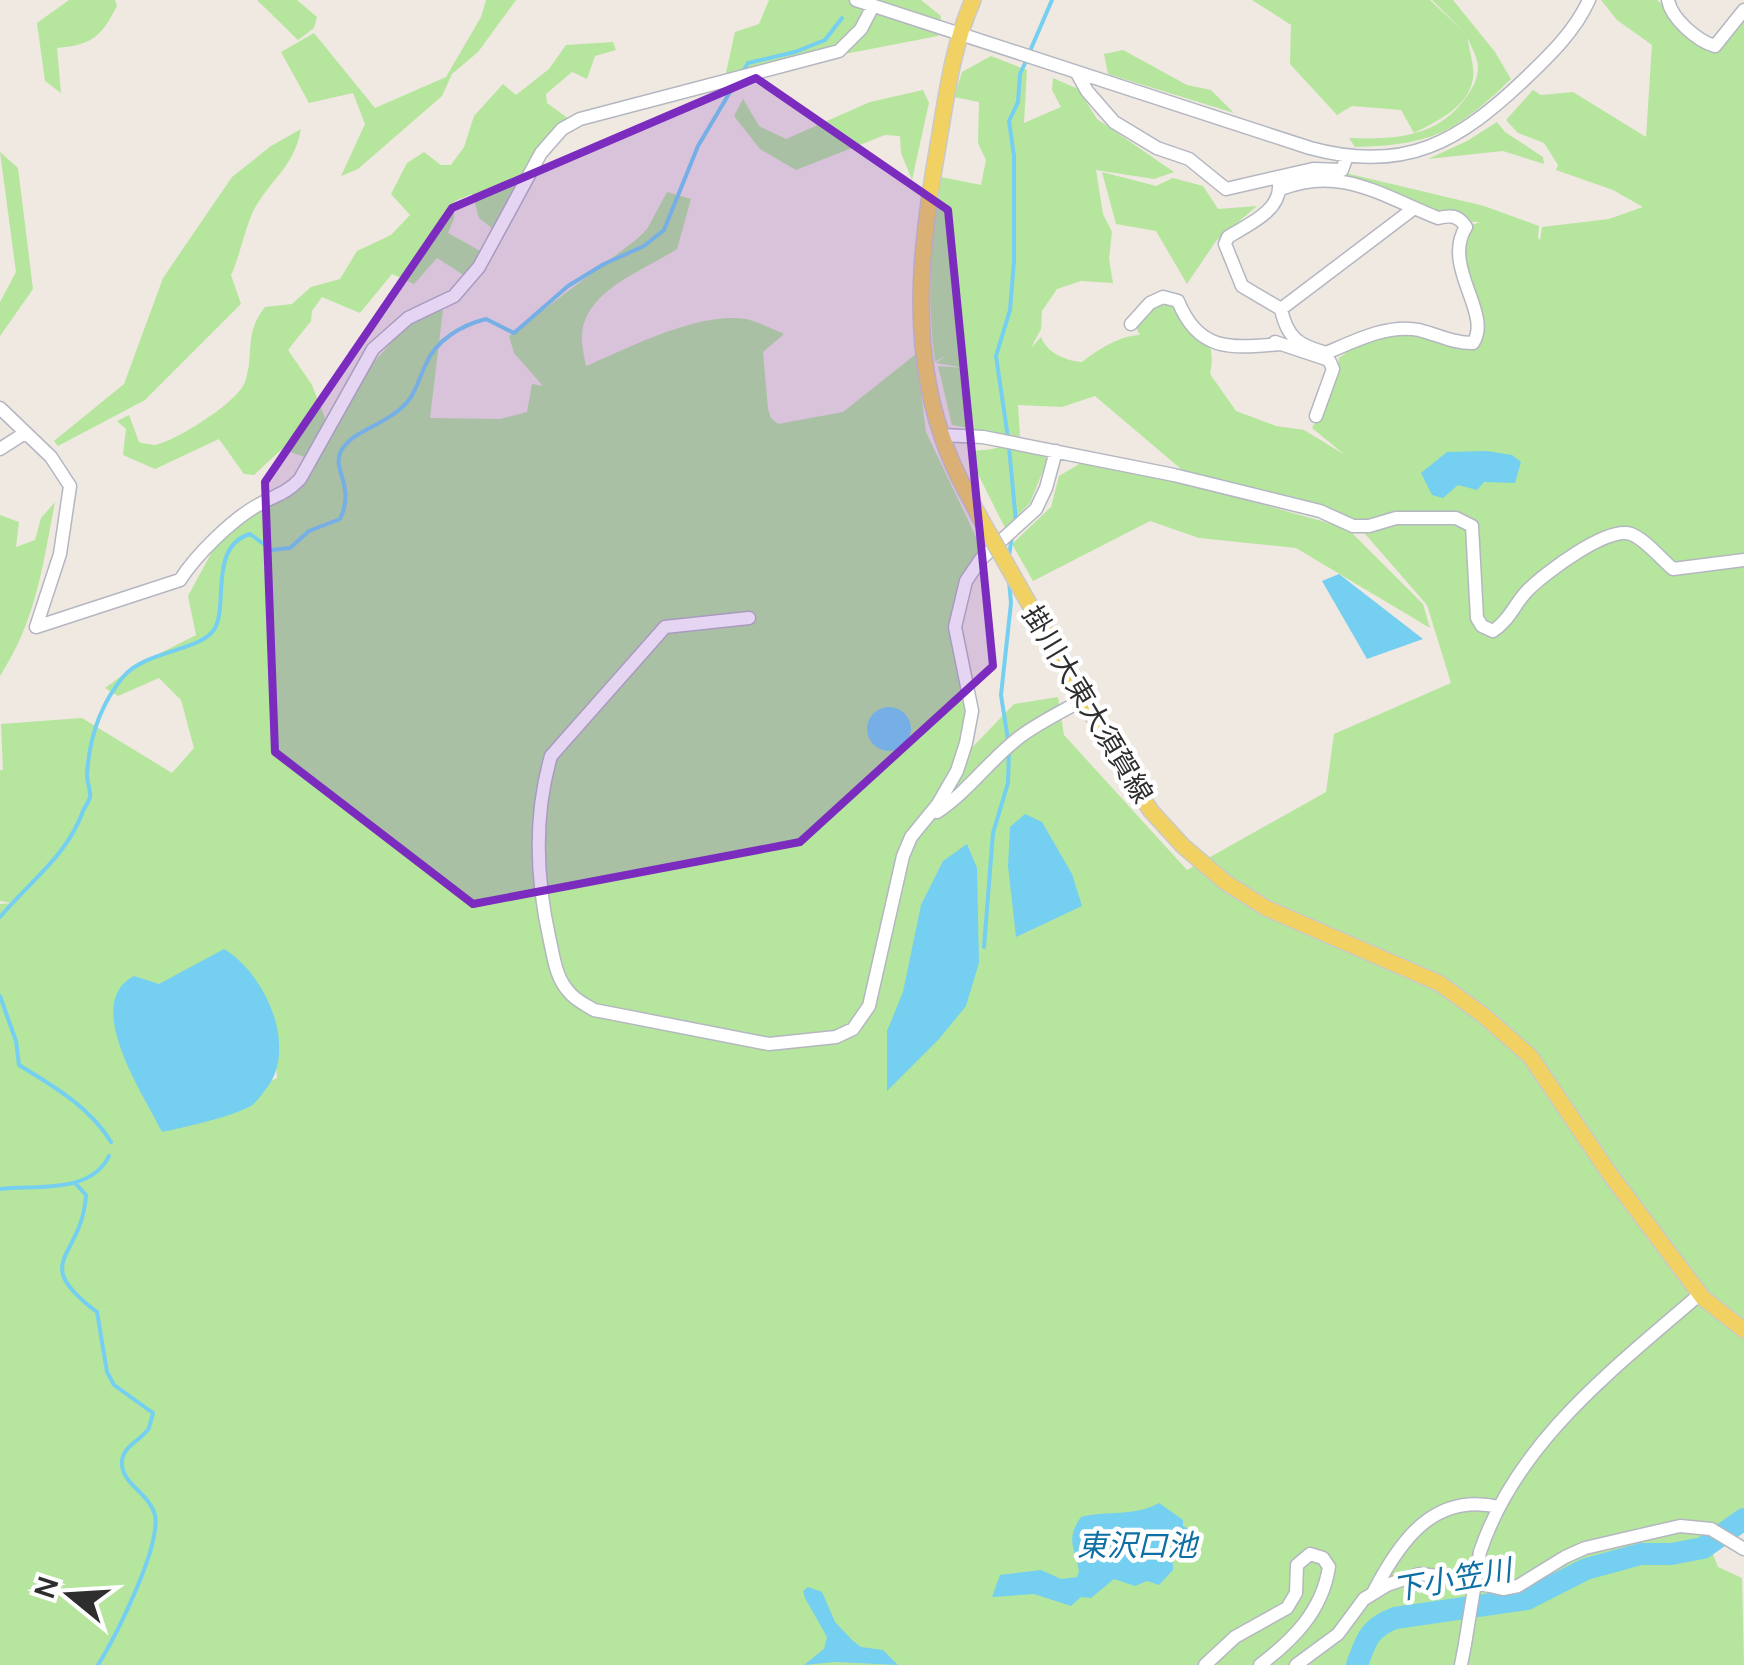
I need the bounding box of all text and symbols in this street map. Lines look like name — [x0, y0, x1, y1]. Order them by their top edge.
street label: 掛川大東大須賀線 — [1015, 598, 1163, 809]
water label: 東沢口池 — [1077, 1524, 1200, 1565]
north arrow — [20, 1545, 120, 1645]
water label: 下小笠川 — [1389, 1547, 1517, 1609]
text: N — [24, 1572, 66, 1602]

